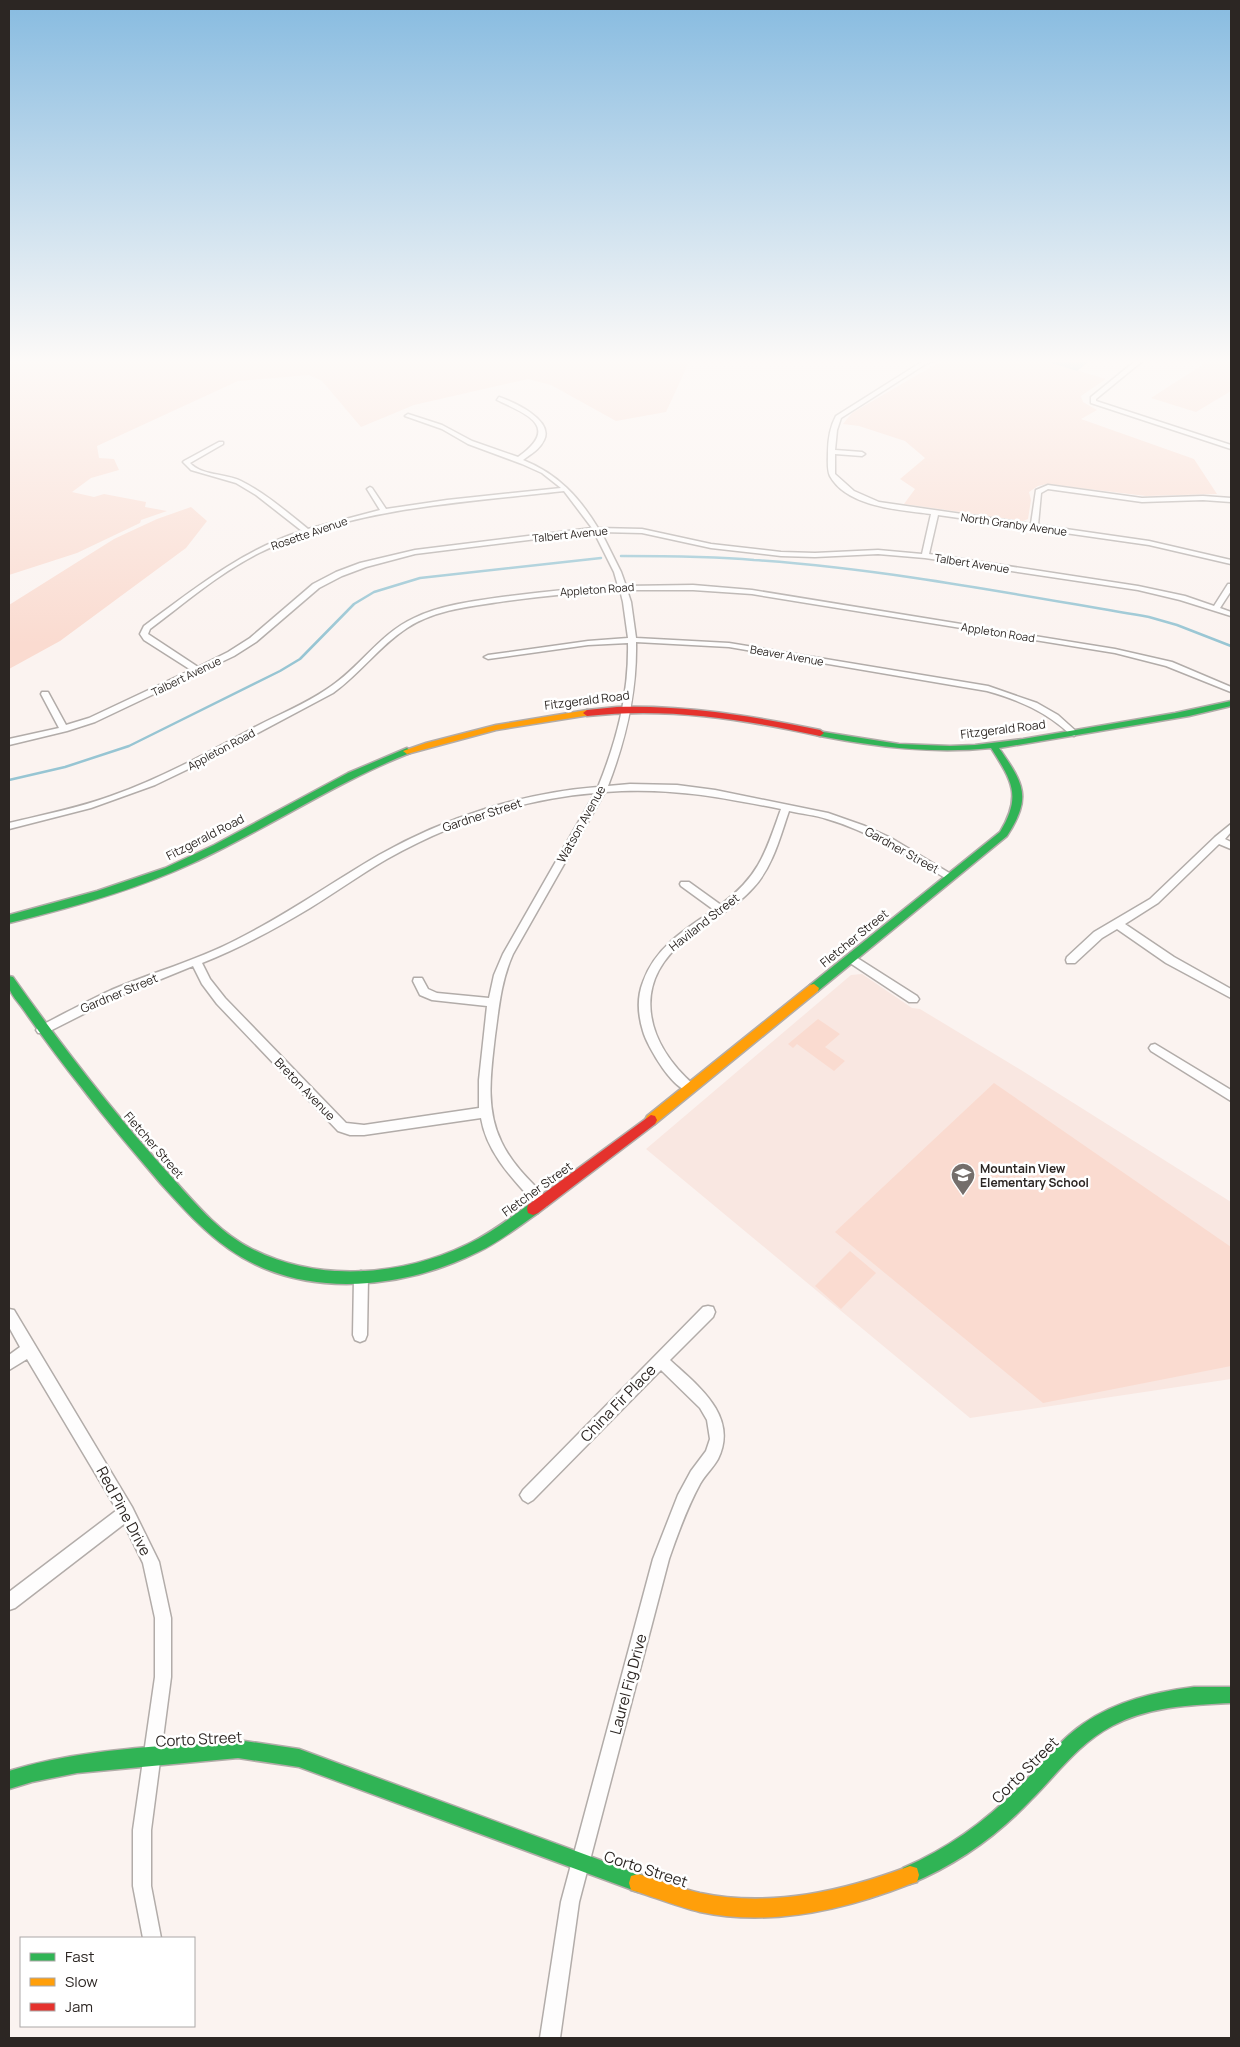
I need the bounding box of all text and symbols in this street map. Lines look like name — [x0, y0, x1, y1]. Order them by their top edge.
street label: North Granby Avenue — [960, 509, 1069, 539]
street label: Rosette Avenue — [269, 513, 350, 553]
street label: Talbert Avenue — [532, 523, 609, 545]
street label: Talbert Avenue — [933, 550, 1011, 576]
street label: Appleton Road — [559, 579, 635, 599]
street label: Appleton Road — [960, 619, 1036, 645]
street label: Beaver Avenue — [749, 641, 826, 669]
street label: Talbert Avenue — [149, 652, 224, 699]
street label: Fitzgerald Road — [543, 686, 631, 714]
street label: Fitzgerald Road — [959, 715, 1047, 743]
street label: Appleton Road — [185, 725, 257, 773]
street label: Watson Avenue — [553, 782, 609, 866]
street label: Gardner Street — [440, 794, 524, 836]
street label: Fitzgerald Road — [163, 810, 247, 864]
street label: Gardner Street — [862, 823, 942, 878]
street label: Haviland Street — [665, 889, 743, 955]
street label: Fletcher Street — [816, 905, 892, 971]
street label: Gardner Street — [78, 969, 160, 1017]
street label: Breton Avenue — [271, 1054, 339, 1124]
street label: Fletcher Street — [120, 1108, 188, 1182]
street label: Fletcher Street — [498, 1158, 576, 1220]
place label: Mountain View Elementary School — [980, 1160, 1089, 1191]
school or university icon: Mountain View Elementary School — [950, 1162, 976, 1196]
street label: China Fir Place — [576, 1359, 661, 1446]
street label: Red Pine Drive — [92, 1463, 156, 1560]
street label: Laurel Fig Drive — [604, 1631, 652, 1737]
street label: Corto Street — [155, 1726, 243, 1752]
street label: Corto Street — [987, 1732, 1063, 1808]
street label: Corto Street — [602, 1846, 690, 1892]
legend — [20, 1937, 195, 2027]
text: Fast — [65, 1946, 94, 1967]
text: Slow — [65, 1971, 98, 1992]
text: Jam — [65, 1996, 93, 2017]

